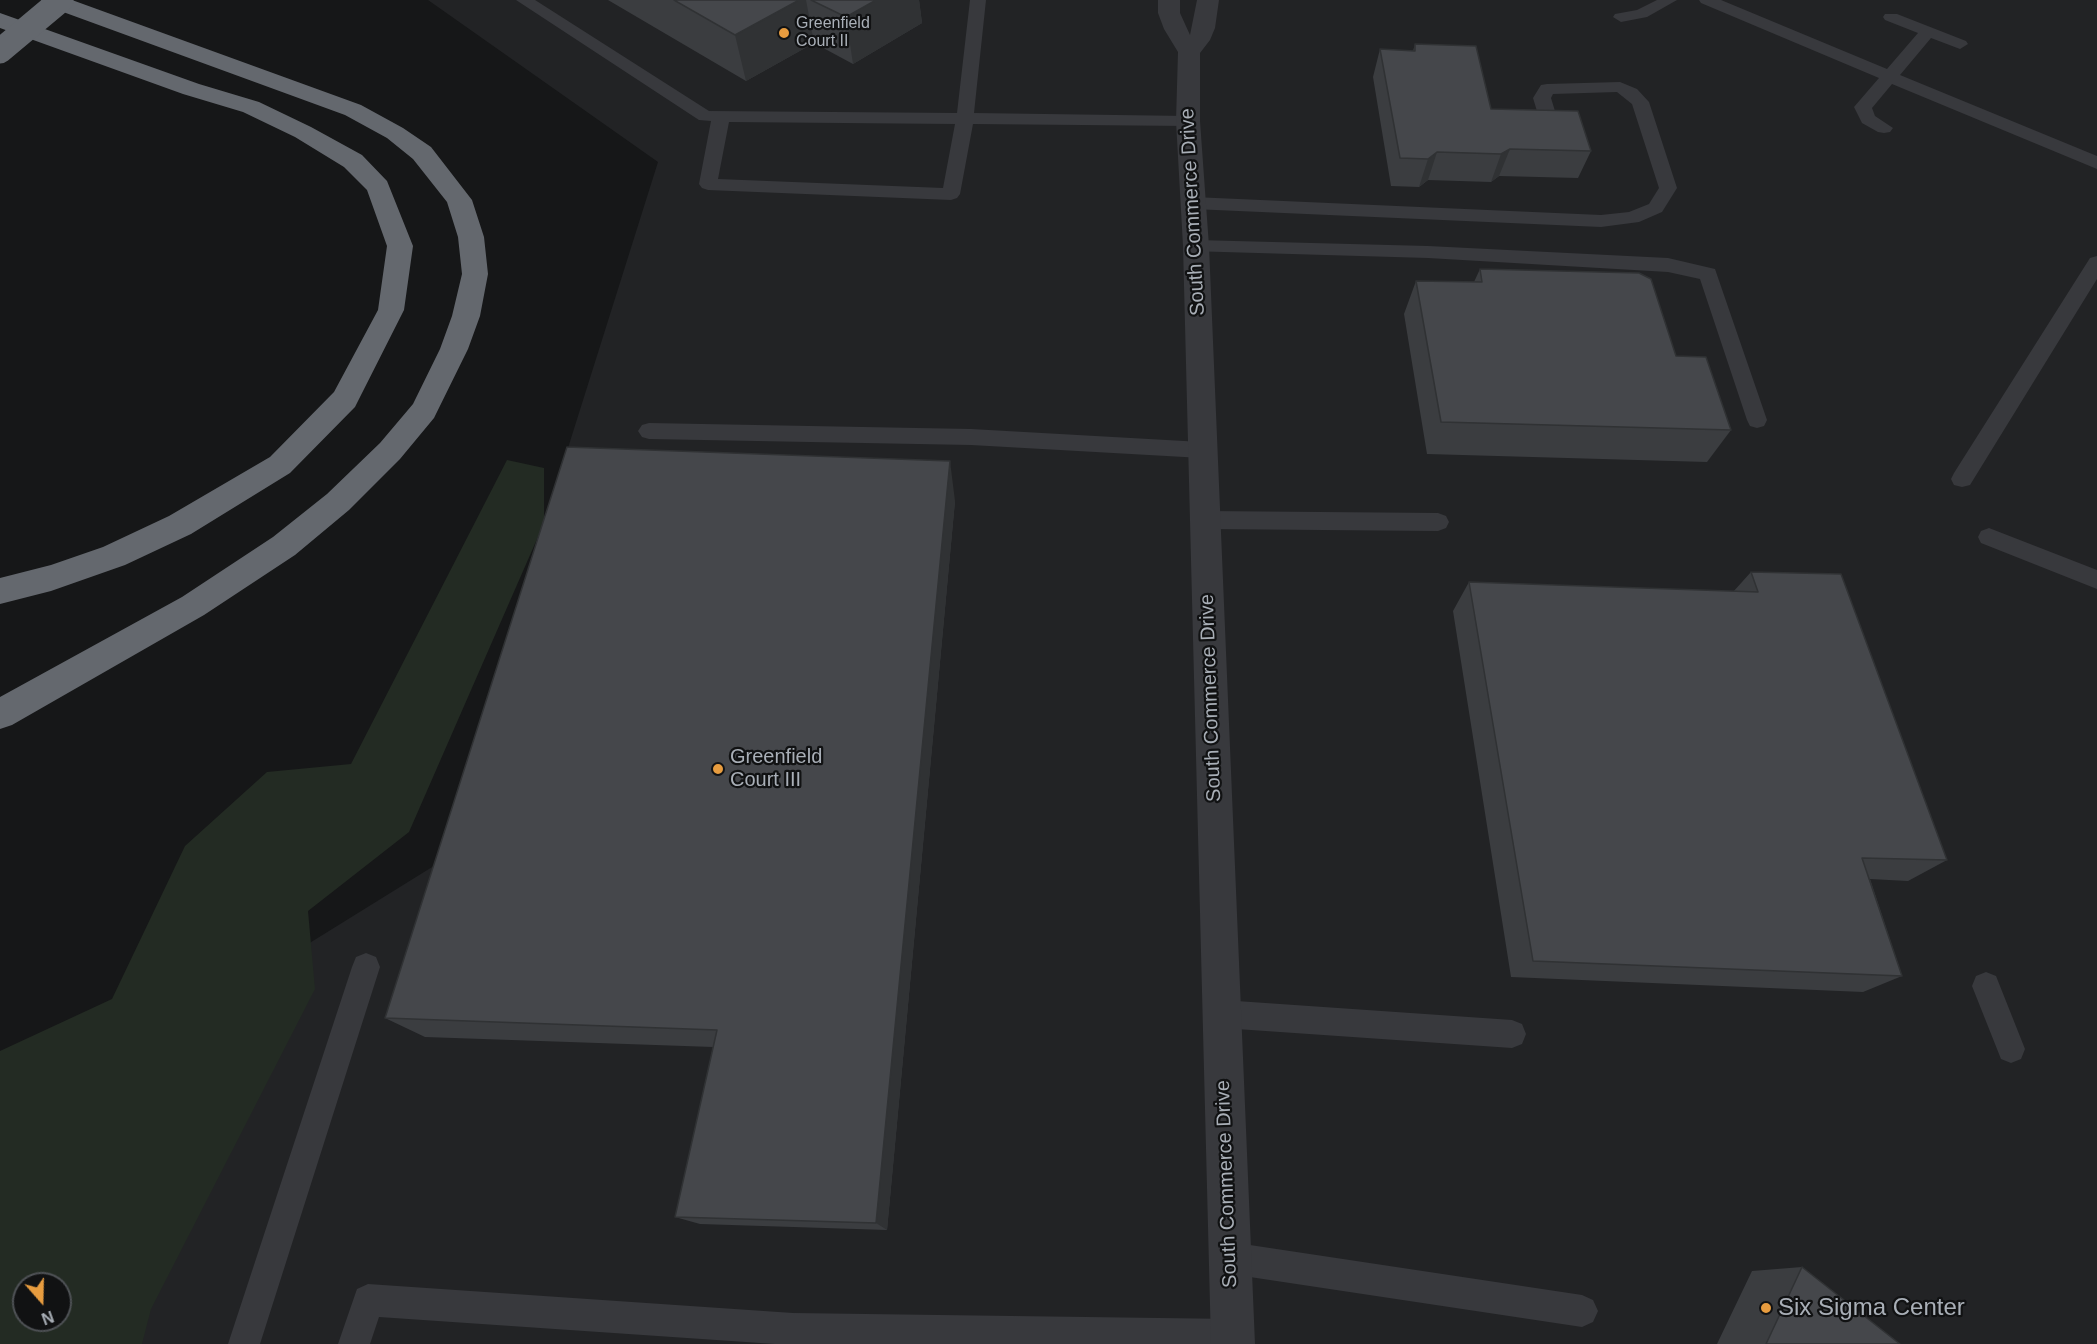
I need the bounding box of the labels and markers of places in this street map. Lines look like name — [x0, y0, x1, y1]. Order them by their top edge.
place label: Greenfield Court II — [796, 14, 870, 52]
marker: Greenfield Court II — [777, 26, 791, 40]
place label: Greenfield Court III — [730, 745, 822, 792]
marker: Greenfield Court III — [711, 762, 725, 776]
place label: Six Sigma Center — [1778, 1294, 1965, 1322]
marker: Six Sigma Center — [1759, 1301, 1773, 1315]

